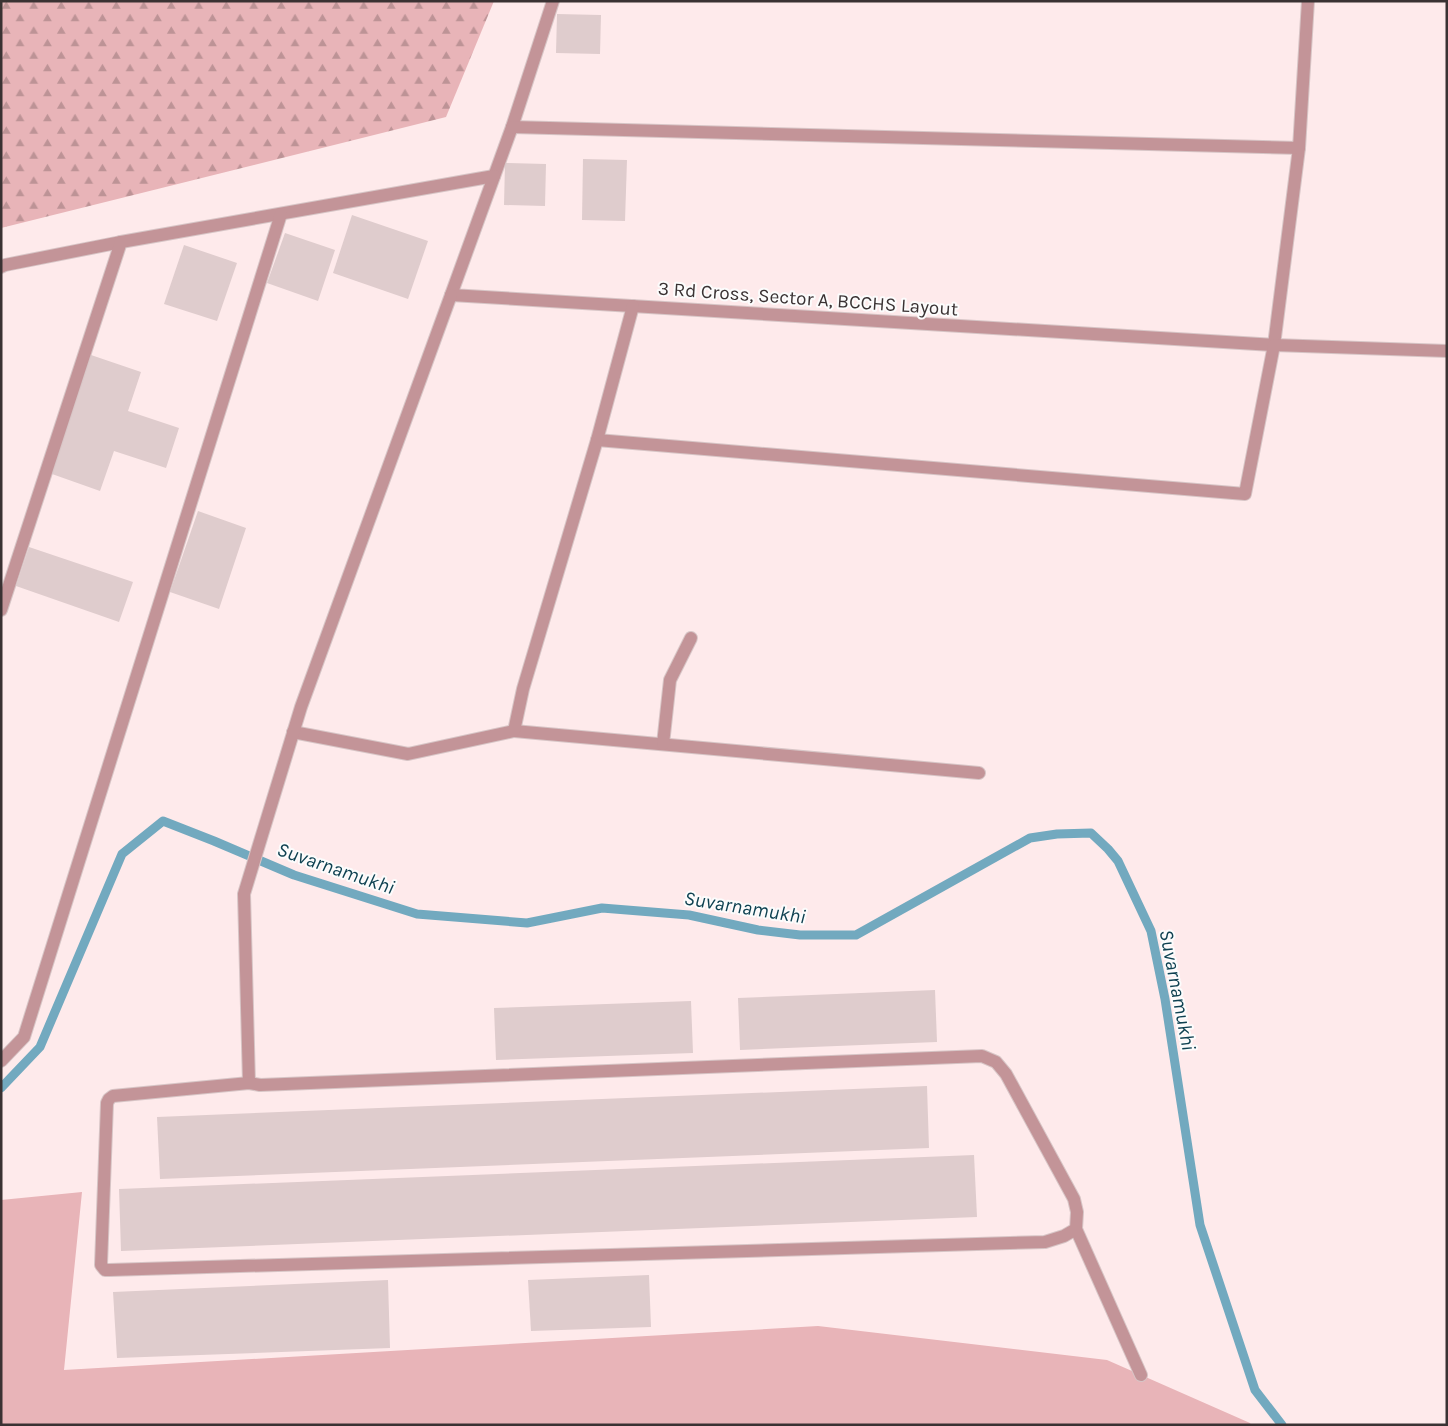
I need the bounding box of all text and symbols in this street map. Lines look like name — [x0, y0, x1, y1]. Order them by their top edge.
street label: 3 Rd Cross, Sector A, BCCHS Layout — [657, 278, 959, 320]
water label: Suvarnamukhi — [274, 838, 398, 899]
water label: Suvarnamukhi — [682, 887, 807, 928]
water label: Suvarnamukhi — [1154, 928, 1201, 1053]

